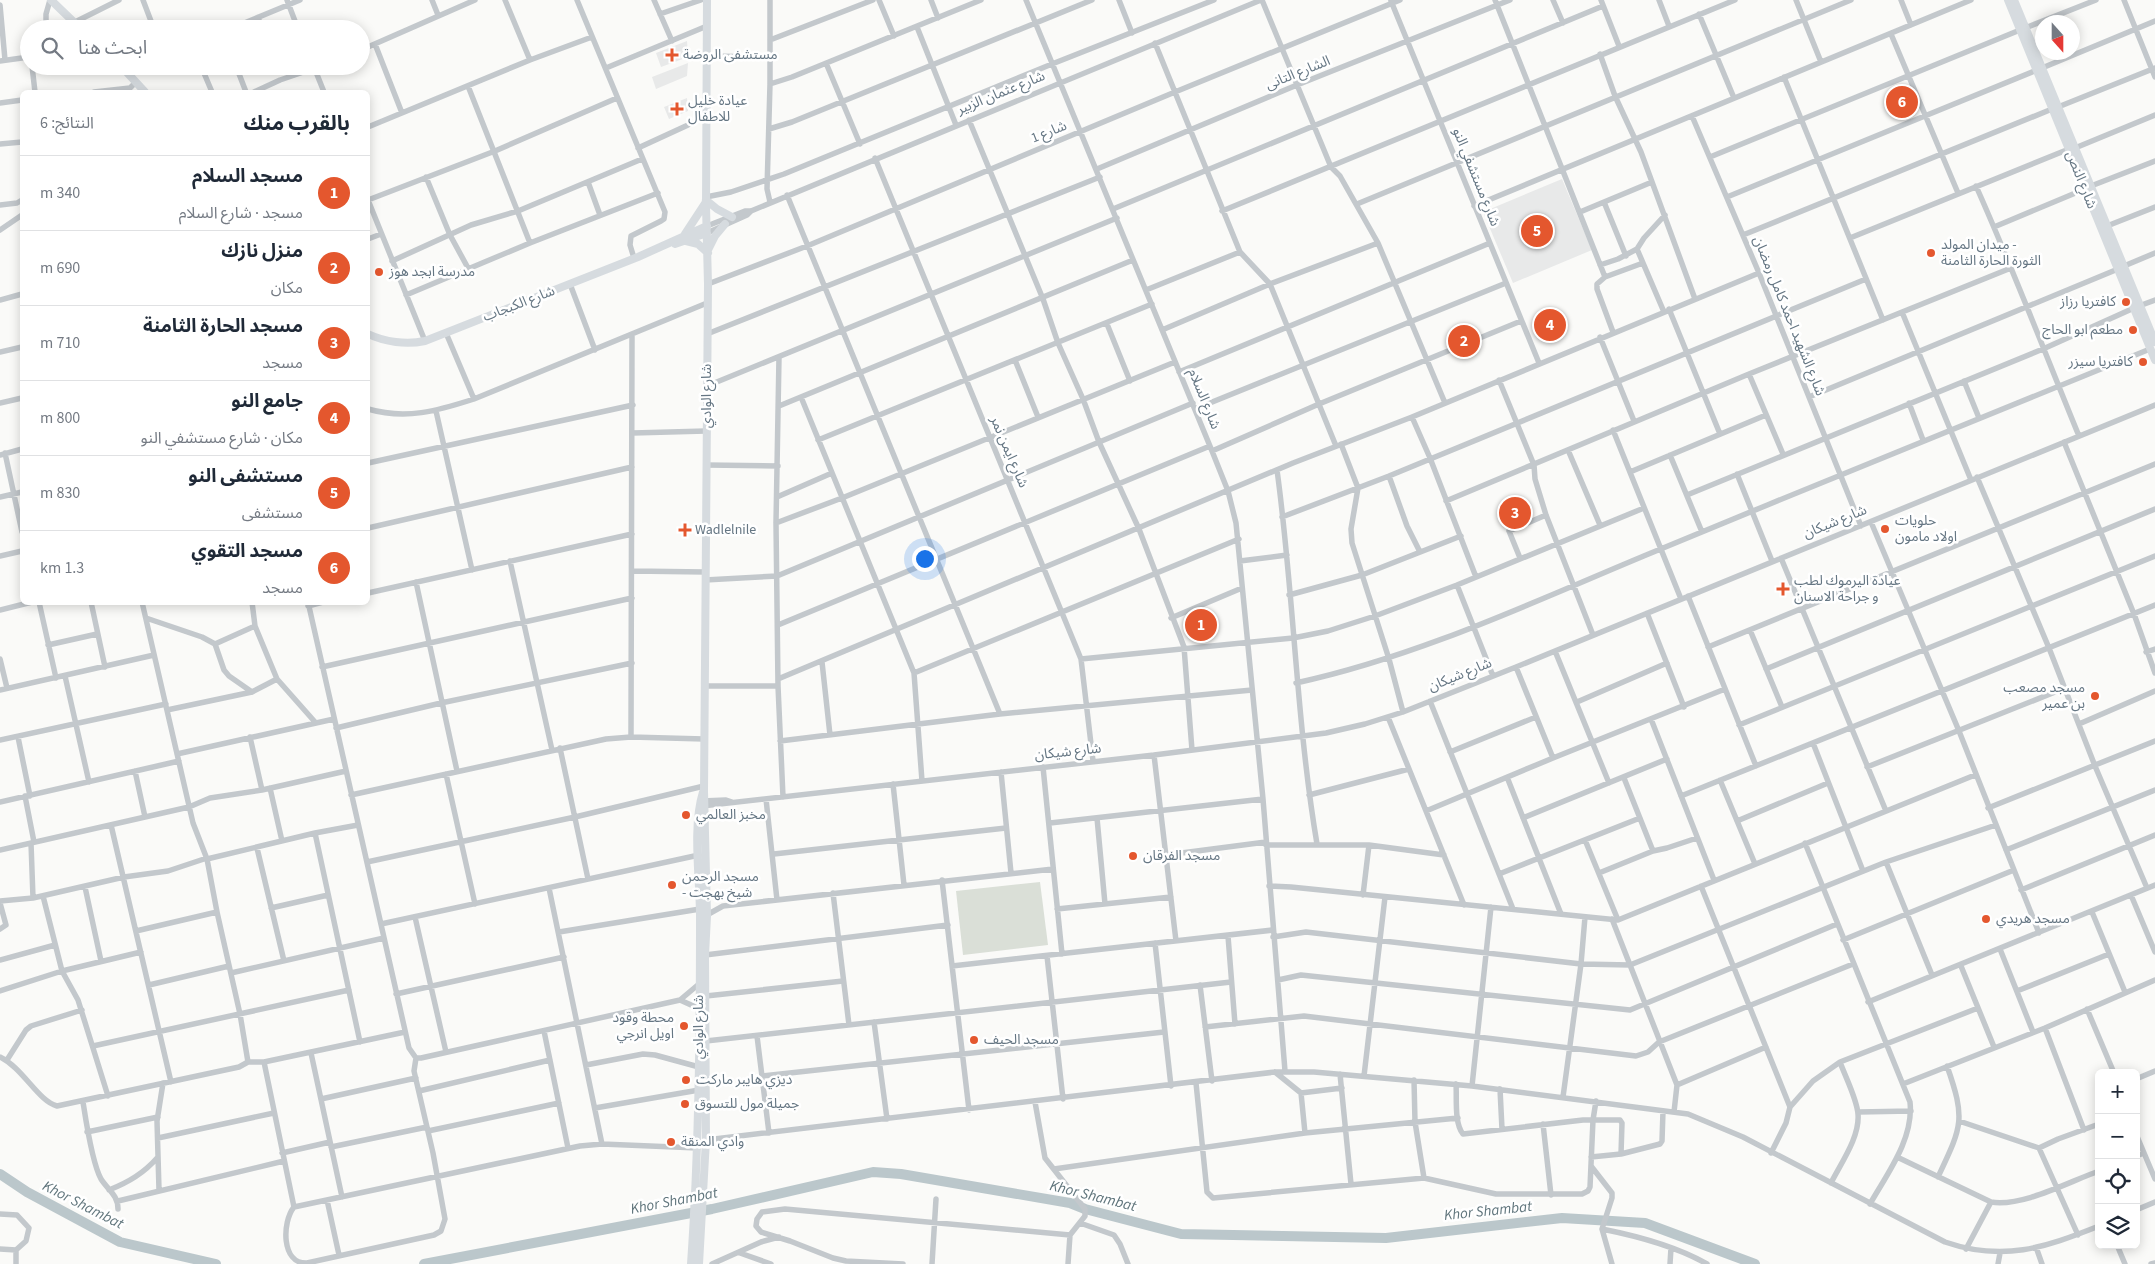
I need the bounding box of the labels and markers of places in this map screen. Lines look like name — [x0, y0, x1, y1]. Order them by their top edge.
place label: مستشفى الروضة — [683, 45, 778, 65]
marker: مستشفى الروضة — [665, 48, 679, 62]
pin: 6 — [1886, 83, 1918, 121]
place label: عيادة خليل للاطفال — [688, 91, 747, 127]
marker: عيادة خليل للاطفال — [670, 102, 684, 116]
pin: 5 — [1521, 212, 1553, 250]
place label: ميدان المولد - الثورة الحارة الثامنة — [1941, 235, 2041, 271]
marker: ميدان المولد - الثورة الحارة الثامنة — [1925, 247, 1937, 259]
place label: مدرسة ابجد هوز — [388, 262, 475, 282]
marker: مدرسة ابجد هوز — [373, 266, 385, 278]
place label: كافتريا رزاز — [2059, 292, 2116, 312]
marker: كافتريا رزاز — [2120, 296, 2132, 308]
pin: 4 — [1534, 306, 1566, 344]
place label: مطعم ابو الحاج — [2042, 320, 2123, 340]
pin: 2 — [1448, 322, 1480, 360]
marker: مطعم ابو الحاج — [2127, 324, 2139, 336]
place label: كافتريا سيزر — [2068, 352, 2133, 372]
marker: كافتريا سيزر — [2137, 356, 2149, 368]
pin: 3 — [1499, 494, 1531, 532]
place label: حلويات اولاد مامون — [1895, 511, 1957, 547]
place label: Wadlelnile — [695, 520, 756, 540]
marker: حلويات اولاد مامون — [1879, 523, 1891, 535]
marker: Wadlelnile — [679, 524, 691, 536]
place label: عيادة اليرموك لطب و جراحة الاسنان — [1794, 571, 1901, 607]
marker: عيادة اليرموك لطب و جراحة الاسنان — [1776, 582, 1790, 596]
pin: 1 — [1185, 606, 1217, 644]
place label: مسجد مصعب بن عمير — [2003, 678, 2085, 714]
marker: مسجد مصعب بن عمير — [2089, 690, 2101, 702]
place label: مخبز العالمي — [696, 805, 766, 825]
marker: مخبز العالمي — [680, 809, 692, 821]
place label: مسجد الفرقان — [1143, 846, 1220, 866]
marker: مسجد الفرقان — [1127, 850, 1139, 862]
place label: مسجد الرحمن - شيخ بهجت — [682, 867, 759, 903]
marker: مسجد الرحمن - شيخ بهجت — [666, 879, 678, 891]
place label: مسجد هريدي — [1996, 909, 2070, 929]
marker: مسجد هريدي — [1980, 913, 1992, 925]
place label: محطة وقود اويل انرجي — [612, 1008, 674, 1044]
marker: محطة وقود اويل انرجي — [678, 1020, 690, 1032]
place label: مسجد الحيف — [984, 1030, 1059, 1050]
marker: مسجد الحيف — [968, 1034, 980, 1046]
place label: ديزي هايبر ماركت — [696, 1070, 793, 1090]
marker: ديزي هايبر ماركت — [680, 1074, 692, 1086]
place label: جميلة مول للتسوق — [695, 1094, 799, 1114]
marker: جميلة مول للتسوق — [679, 1098, 691, 1110]
place label: وادي المنقة — [681, 1132, 744, 1152]
marker: وادي المنقة — [665, 1136, 677, 1148]

